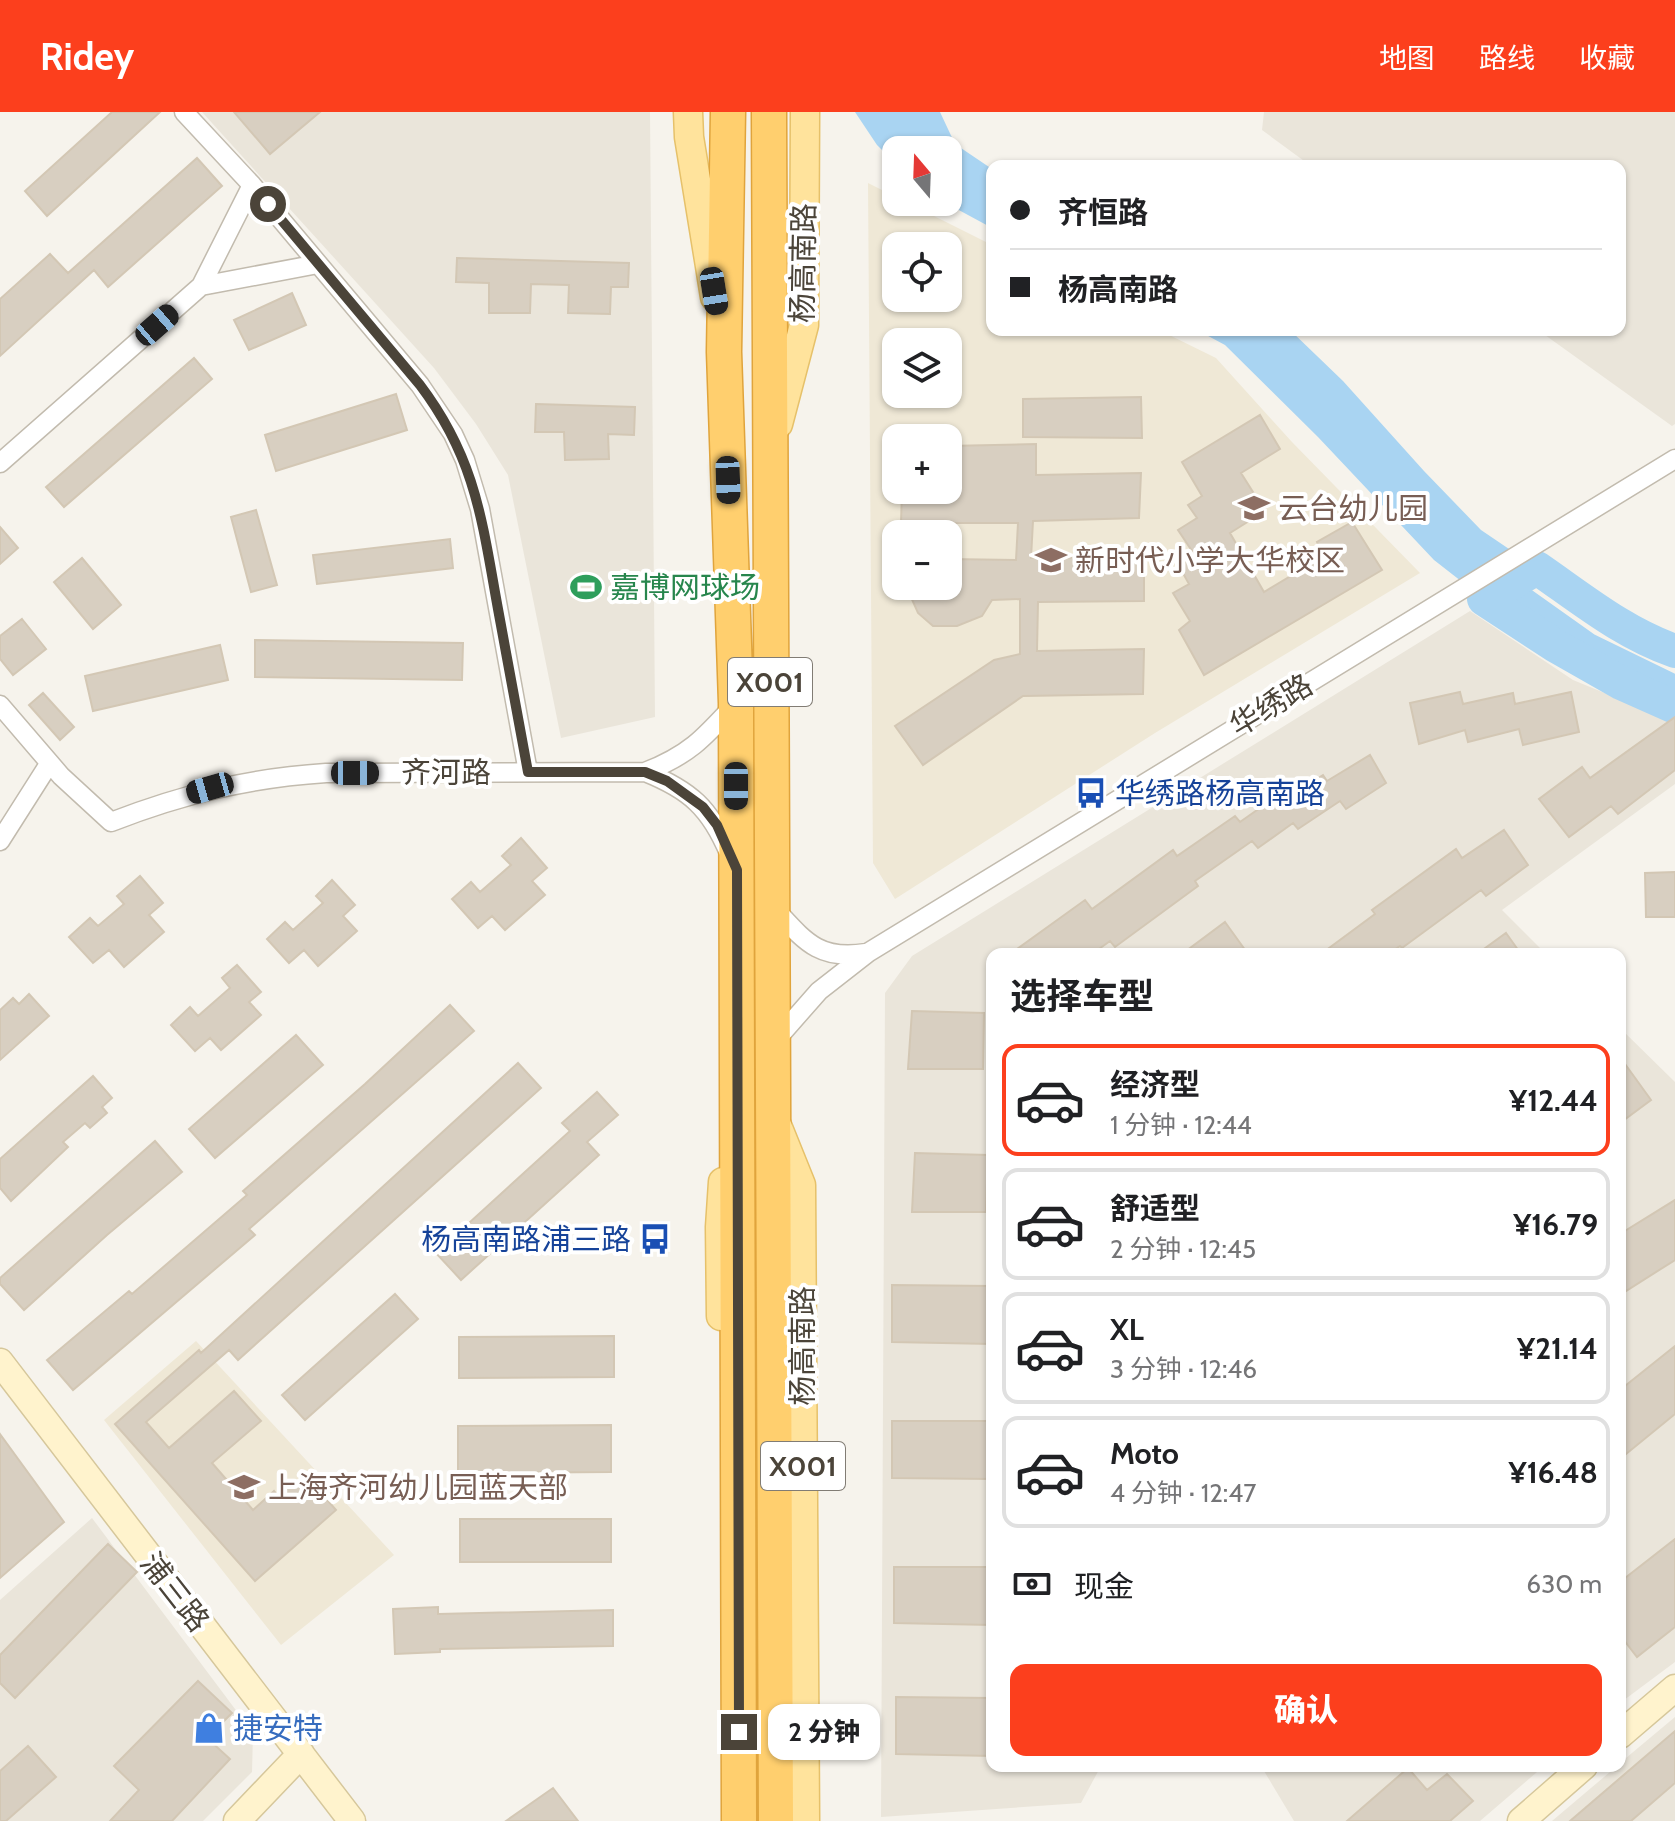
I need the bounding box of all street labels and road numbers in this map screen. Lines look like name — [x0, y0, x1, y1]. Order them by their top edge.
street label: 杨高南路 — [783, 203, 823, 323]
road number: X001 — [728, 658, 812, 706]
street label: 华绣路 — [1223, 666, 1319, 744]
street label: 齐河路 — [401, 754, 491, 791]
street label: 杨高南路 — [784, 1286, 821, 1406]
road number: X001 — [761, 1442, 845, 1490]
street label: 浦三路 — [133, 1545, 217, 1639]

